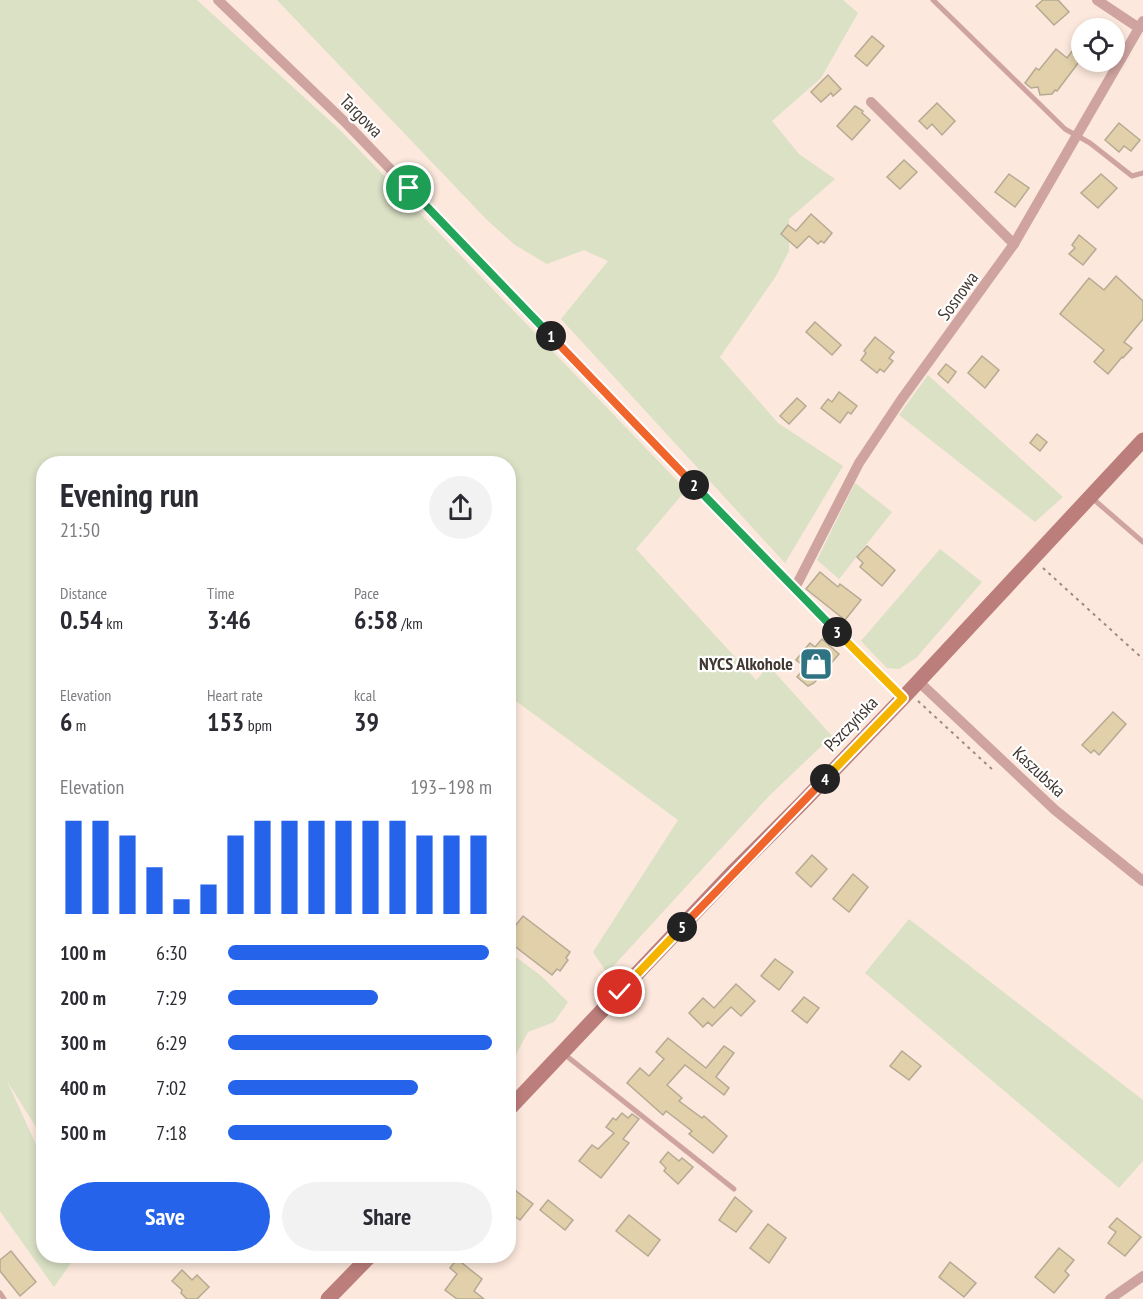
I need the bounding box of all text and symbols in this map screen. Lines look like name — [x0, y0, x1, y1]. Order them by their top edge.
map controls — [1071, 18, 1125, 72]
button: locate — [1071, 18, 1125, 72]
street label: Targowa — [335, 89, 388, 142]
pin — [383, 162, 434, 213]
icon: arrive — [392, 171, 425, 204]
street label: Sosnowa — [932, 267, 983, 325]
pin: 1 — [536, 321, 566, 351]
text: 1 — [547, 326, 555, 346]
pin: 2 — [679, 470, 709, 500]
text: Evening run — [60, 473, 199, 516]
text: 2 — [690, 475, 698, 495]
button: share — [429, 476, 492, 539]
text: 21:50 — [60, 517, 100, 543]
text: Distance — [60, 583, 107, 603]
text: Time — [207, 583, 235, 603]
text: Pace — [354, 583, 379, 603]
text: 0.54 — [60, 603, 103, 636]
text: 3:46 — [207, 603, 251, 636]
text: 6:58 — [354, 603, 398, 636]
text: km — [103, 613, 123, 633]
text: /km — [398, 613, 423, 633]
pin: 3 — [822, 617, 852, 647]
text: 3 — [833, 622, 841, 642]
shop icon: NYCS Alkohole — [798, 646, 834, 682]
place label: NYCS Alkohole — [699, 652, 793, 675]
text: Elevation — [60, 685, 111, 705]
text: Heart rate — [207, 685, 263, 705]
text: kcal — [354, 685, 376, 705]
street label: Pszczyńska — [819, 691, 882, 756]
text: 6 — [60, 705, 72, 738]
text: 153 — [207, 705, 244, 738]
text: 39 — [354, 705, 379, 738]
text: m — [72, 715, 86, 735]
text: bpm — [244, 715, 272, 735]
street label: Kaszubska — [1008, 741, 1071, 802]
pin: 4 — [810, 764, 840, 794]
text: 4 — [821, 769, 829, 789]
text: Elevation — [60, 774, 124, 800]
text: 193–198 m — [410, 774, 492, 800]
pin: 5 — [667, 912, 697, 942]
text: 5 — [678, 917, 686, 937]
text: 100 m — [60, 940, 106, 966]
text: 6:30 — [156, 940, 187, 966]
pin — [594, 966, 645, 1017]
icon: check — [603, 975, 636, 1008]
text: 200 m — [60, 985, 106, 1011]
text: 7:29 — [156, 985, 187, 1011]
text: 300 m — [60, 1030, 106, 1056]
text: 6:29 — [156, 1030, 187, 1056]
text: 400 m — [60, 1075, 106, 1101]
text: 7:02 — [156, 1075, 187, 1101]
text: 500 m — [60, 1120, 106, 1146]
text: 7:18 — [156, 1120, 187, 1146]
button: Save — [60, 1182, 270, 1251]
button: Share — [282, 1182, 492, 1251]

